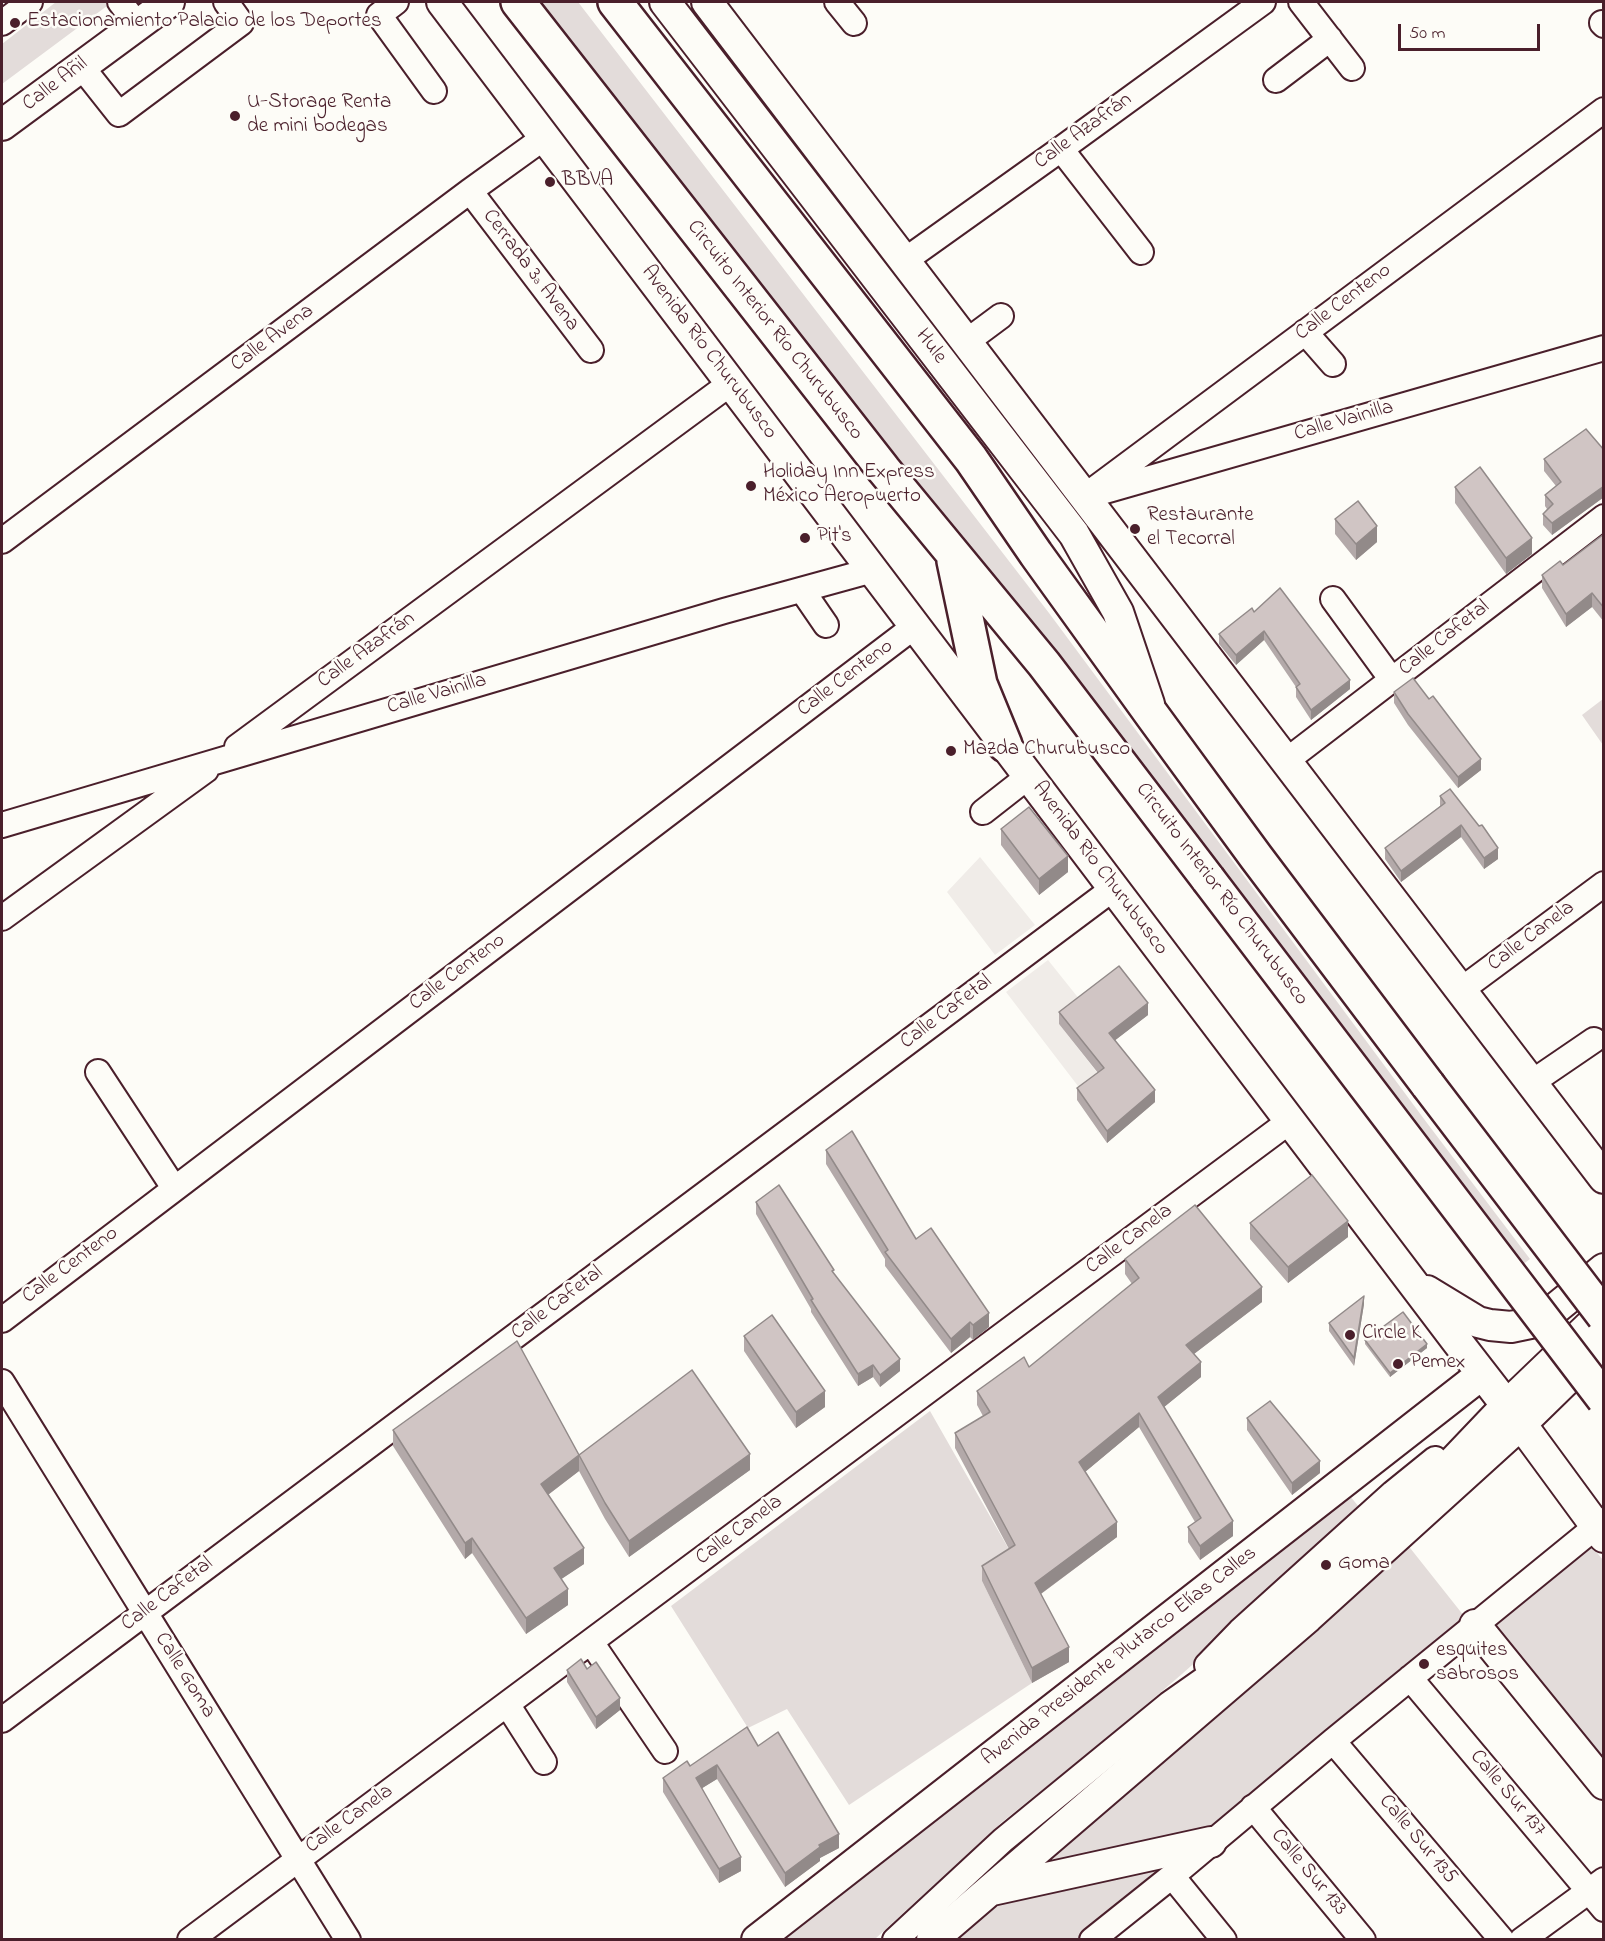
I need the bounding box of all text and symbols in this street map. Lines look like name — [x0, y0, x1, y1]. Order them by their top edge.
place label: Estacionamiento Palacio de los Deportes — [27, 10, 382, 36]
scale bar — [1401, 12, 1544, 50]
marker: Estacionamiento Palacio de los Deportes — [8, 16, 22, 30]
text: 50 m — [1409, 21, 1446, 47]
street label: Calle Añil — [18, 52, 94, 118]
street label: Calle Azafrán — [1030, 88, 1138, 176]
place label: U-Storage Renta de mini bodegas — [247, 91, 391, 141]
marker: U-Storage Renta de mini bodegas — [228, 109, 242, 123]
place label: BBVA — [562, 169, 613, 195]
marker: BBVA — [543, 175, 557, 189]
street label: Cerrada 3ª Avena — [476, 205, 584, 337]
street label: Circuito Interior Río Churubusco — [680, 216, 868, 446]
street label: Calle Centeno — [1291, 259, 1397, 347]
street label: Avenida Río Churubusco — [634, 261, 782, 445]
street label: Calle Avena — [227, 300, 319, 378]
street label: Hule — [909, 325, 951, 369]
street label: Calle Vainilla — [1291, 396, 1397, 448]
place label: Holiday Inn Express México Aeropuerto — [763, 461, 935, 511]
marker: Holiday Inn Express México Aeropuerto — [744, 479, 758, 493]
place label: Restaurante el Tecorral — [1147, 504, 1254, 554]
marker: Restaurante el Tecorral — [1128, 522, 1142, 536]
place label: Pit's — [817, 525, 852, 551]
marker: Pit's — [798, 531, 812, 545]
street label: Calle Cafetal — [1394, 596, 1496, 682]
street label: Calle Azafrán — [313, 607, 421, 695]
street label: Calle Centeno — [793, 635, 899, 723]
street label: Calle Vainilla — [384, 669, 490, 721]
place label: Mazda Churubusco — [963, 738, 1130, 764]
marker: Mazda Churubusco — [944, 744, 958, 758]
street label: Avenida Río Churubusco — [1025, 777, 1173, 961]
street label: Circuito Interior Río Churubusco — [1129, 779, 1313, 1011]
street label: Calle Canela — [1484, 896, 1580, 978]
street label: Calle Centeno — [405, 929, 511, 1017]
street label: Calle Cafetal — [896, 970, 998, 1056]
street label: Calle Canela — [1082, 1199, 1178, 1281]
street label: Calle Centeno — [18, 1222, 124, 1310]
street label: Calle Cafetal — [507, 1261, 609, 1347]
place label: Circle K — [1362, 1322, 1422, 1348]
marker: Circle K — [1343, 1328, 1357, 1342]
place label: Pemex — [1410, 1351, 1465, 1377]
marker: Pemex — [1391, 1357, 1405, 1371]
street label: Calle Canela — [692, 1490, 788, 1572]
street label: Avenida Presidente Plutarco Elías Calles — [977, 1542, 1263, 1772]
street label: Calle Cafetal — [117, 1552, 219, 1638]
place label: Goma — [1338, 1552, 1390, 1578]
marker: Goma — [1319, 1558, 1333, 1572]
street label: Calle Goma — [148, 1628, 220, 1724]
place label: esquites sabrosos — [1436, 1639, 1519, 1689]
marker: esquites sabrosos — [1417, 1657, 1431, 1671]
street label: Calle Sur 137 — [1463, 1745, 1551, 1843]
street label: Calle Canela — [301, 1780, 399, 1860]
street label: Calle Sur 135 — [1372, 1790, 1462, 1890]
street label: Calle Sur 133 — [1264, 1824, 1352, 1922]

